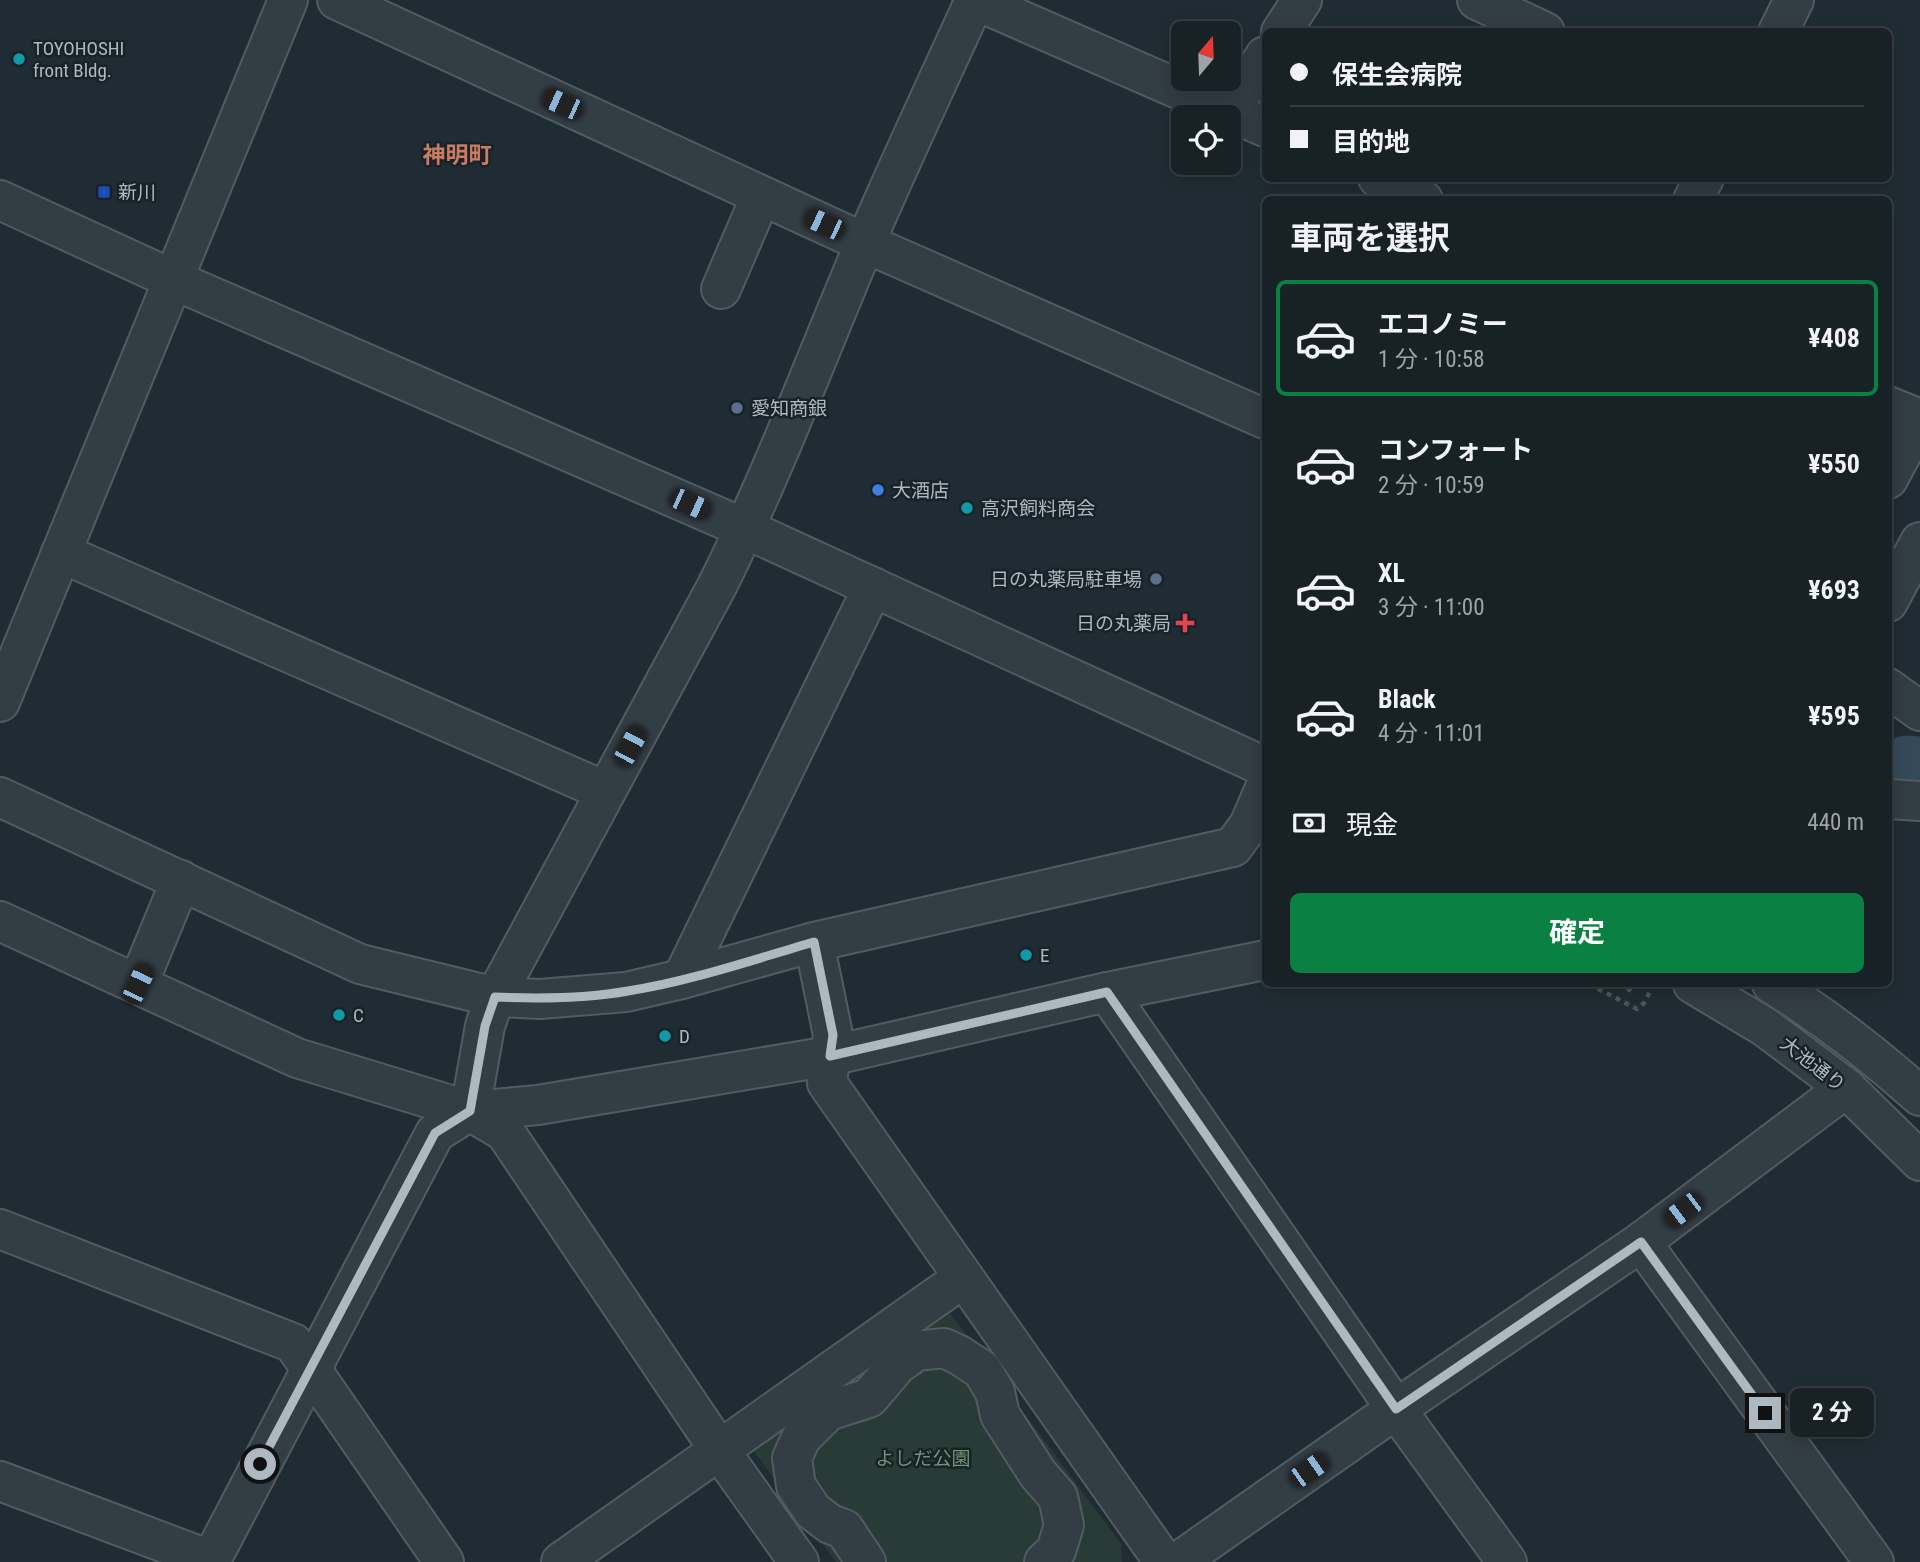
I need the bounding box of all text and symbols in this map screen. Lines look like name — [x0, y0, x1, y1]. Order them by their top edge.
north arrow — [1171, 21, 1241, 91]
map controls — [1171, 21, 1241, 175]
place label: TOYOHOSHI front Bldg. — [33, 37, 124, 82]
marker: TOYOHOSHI front Bldg. — [11, 51, 27, 67]
text: 保生会病院 — [1332, 60, 1462, 90]
car — [539, 86, 586, 122]
button: locate — [1171, 105, 1241, 175]
text: 目的地 — [1332, 127, 1410, 157]
district label: 神明町 — [423, 142, 492, 169]
place label: 新川 — [118, 181, 156, 204]
marker: 新川 — [96, 184, 112, 200]
car — [801, 206, 848, 242]
text: 車両を選択 — [1290, 219, 1450, 257]
icon: car — [1294, 307, 1357, 370]
text: エコノミー — [1378, 309, 1508, 339]
text: ¥408 — [1808, 323, 1860, 353]
text: 1 分 · 10:58 — [1378, 346, 1485, 373]
place label: 愛知商銀 — [751, 397, 827, 420]
marker: 愛知商銀 — [729, 400, 745, 416]
icon: car — [1294, 433, 1357, 496]
text: コンフォート — [1378, 435, 1533, 465]
text: ¥550 — [1808, 449, 1860, 479]
text: 2 分 · 10:59 — [1378, 472, 1485, 499]
place label: 大酒店 — [892, 479, 949, 502]
marker: 大酒店 — [870, 482, 886, 498]
car — [667, 486, 714, 522]
place label: 高沢飼料商会 — [981, 497, 1095, 520]
marker: 高沢飼料商会 — [959, 500, 975, 516]
text: XL — [1378, 558, 1405, 588]
icon: car — [1294, 559, 1357, 622]
place label: 日の丸薬局駐車場 — [990, 568, 1142, 591]
marker: 日の丸薬局駐車場 — [1148, 571, 1164, 587]
text: ¥693 — [1808, 575, 1860, 605]
text: 3 分 · 11:00 — [1378, 594, 1485, 621]
place label: 日の丸薬局 — [1076, 612, 1171, 635]
marker: 日の丸薬局 — [1177, 615, 1193, 631]
text: Black — [1378, 684, 1436, 714]
icon: car — [1294, 685, 1357, 748]
text: ¥595 — [1808, 701, 1860, 731]
text: 4 分 · 11:01 — [1378, 720, 1485, 747]
car — [611, 723, 650, 769]
icon: cash — [1290, 804, 1328, 842]
text: 440 m — [1807, 809, 1864, 836]
text: 現金 — [1346, 810, 1398, 840]
button: 確定 — [1290, 893, 1864, 973]
place label: E — [1040, 944, 1049, 967]
marker: E — [1018, 947, 1034, 963]
car — [120, 961, 157, 1007]
place label: C — [353, 1004, 364, 1027]
marker: C — [331, 1007, 347, 1023]
place label: D — [679, 1025, 690, 1048]
marker: D — [657, 1028, 673, 1044]
street label: 大池通り — [1776, 1032, 1850, 1096]
car — [1660, 1189, 1707, 1231]
callout: 2 分 — [1790, 1388, 1873, 1438]
route end — [1749, 1397, 1781, 1429]
text: 2 分 — [1812, 1399, 1852, 1426]
park label: よしだ公園 — [875, 1447, 971, 1470]
route start — [244, 1448, 276, 1480]
car — [1286, 1449, 1333, 1491]

